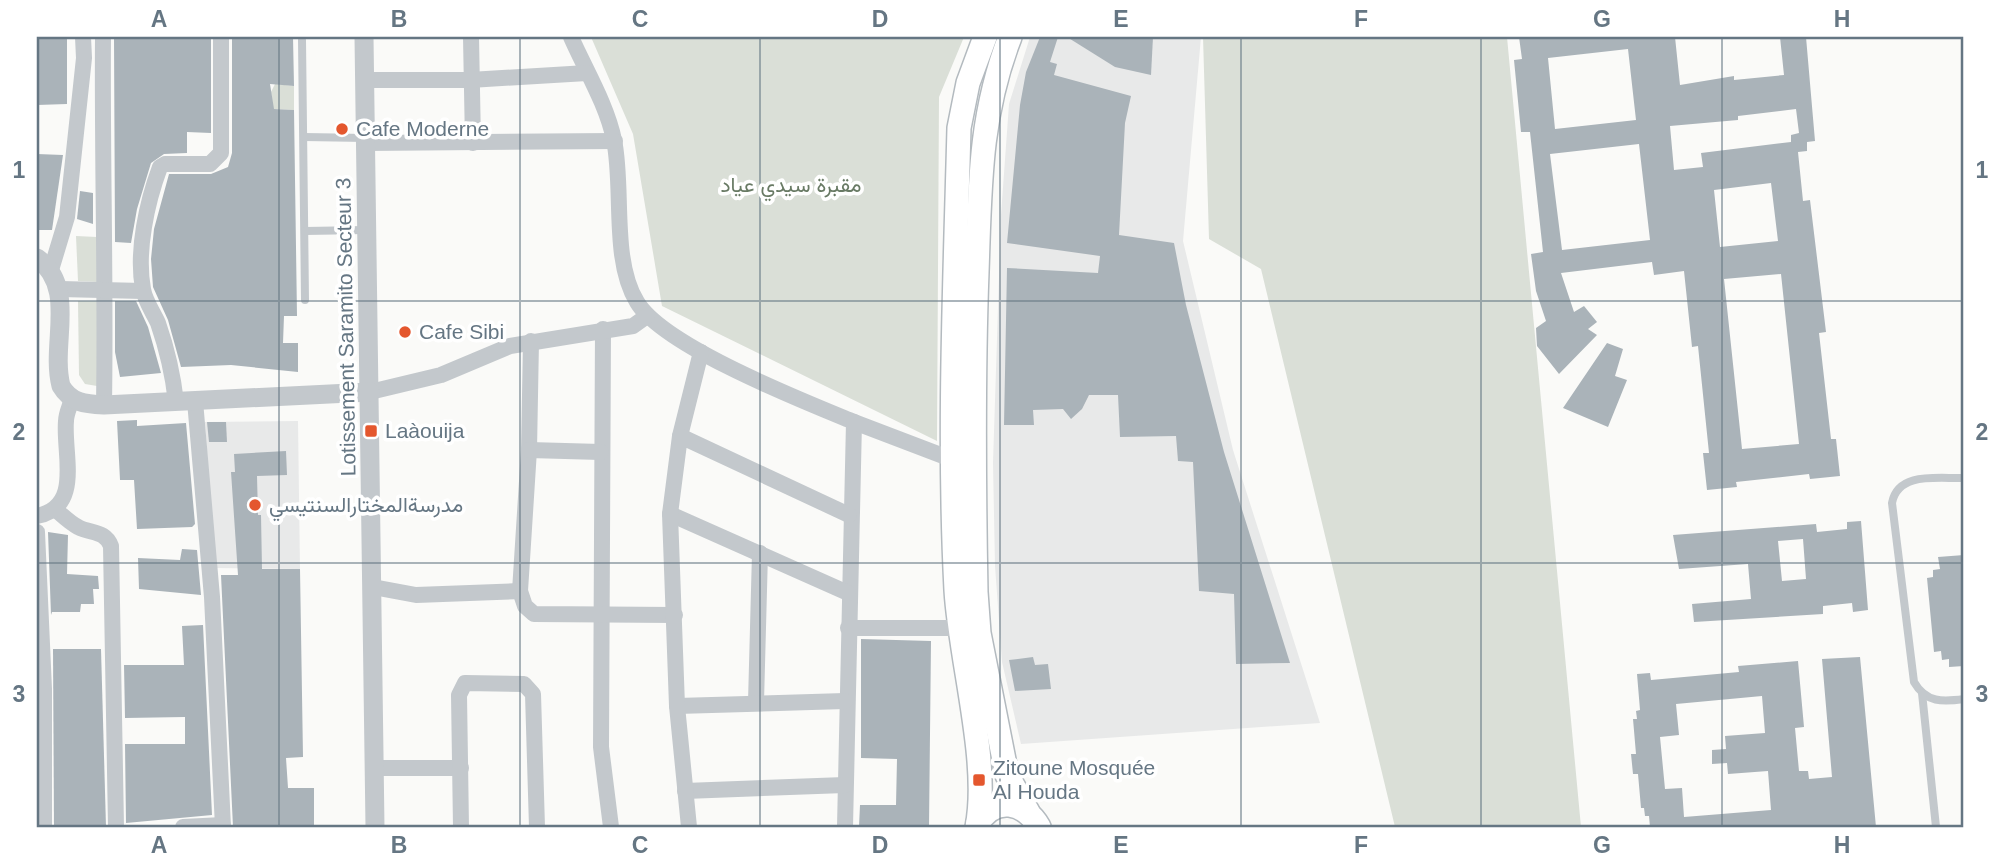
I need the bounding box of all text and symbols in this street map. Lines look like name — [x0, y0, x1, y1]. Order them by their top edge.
text: A — [151, 6, 167, 32]
text: B — [391, 6, 407, 32]
text: C — [632, 6, 648, 32]
text: D — [872, 6, 888, 32]
text: E — [1113, 6, 1129, 32]
text: F — [1354, 6, 1368, 32]
text: G — [1593, 6, 1611, 32]
text: H — [1834, 6, 1850, 32]
place label: Cafe Moderne — [356, 117, 489, 140]
marker: Cafe Moderne — [334, 121, 350, 137]
text: 1 — [13, 157, 26, 183]
text: 1 — [1976, 157, 1989, 183]
park label: مقبرة سيدي عياد — [720, 173, 862, 202]
street label: Lotissement Saramito Secteur 3 — [331, 177, 360, 477]
place label: Cafe Sibi — [419, 320, 504, 343]
marker: Cafe Sibi — [397, 324, 413, 340]
text: 2 — [13, 419, 25, 445]
place label: Laàouija — [385, 419, 465, 442]
text: 2 — [1976, 419, 1988, 445]
marker: Laàouija — [363, 423, 379, 439]
place label: مدرسةالمختارالسنتيسي — [269, 493, 463, 522]
marker: مدرسةالمختارالسنتيسي — [247, 497, 263, 513]
text: 3 — [13, 681, 25, 707]
text: 3 — [1976, 681, 1988, 707]
place label: Zitoune Mosquée Al Houda — [993, 756, 1155, 803]
marker: Zitoune Mosquée Al Houda — [971, 772, 987, 788]
text: A — [151, 832, 167, 858]
text: B — [391, 832, 407, 858]
text: C — [632, 832, 648, 858]
text: D — [872, 832, 888, 858]
text: E — [1113, 832, 1129, 858]
text: F — [1354, 832, 1368, 858]
text: G — [1593, 832, 1611, 858]
text: H — [1834, 832, 1850, 858]

